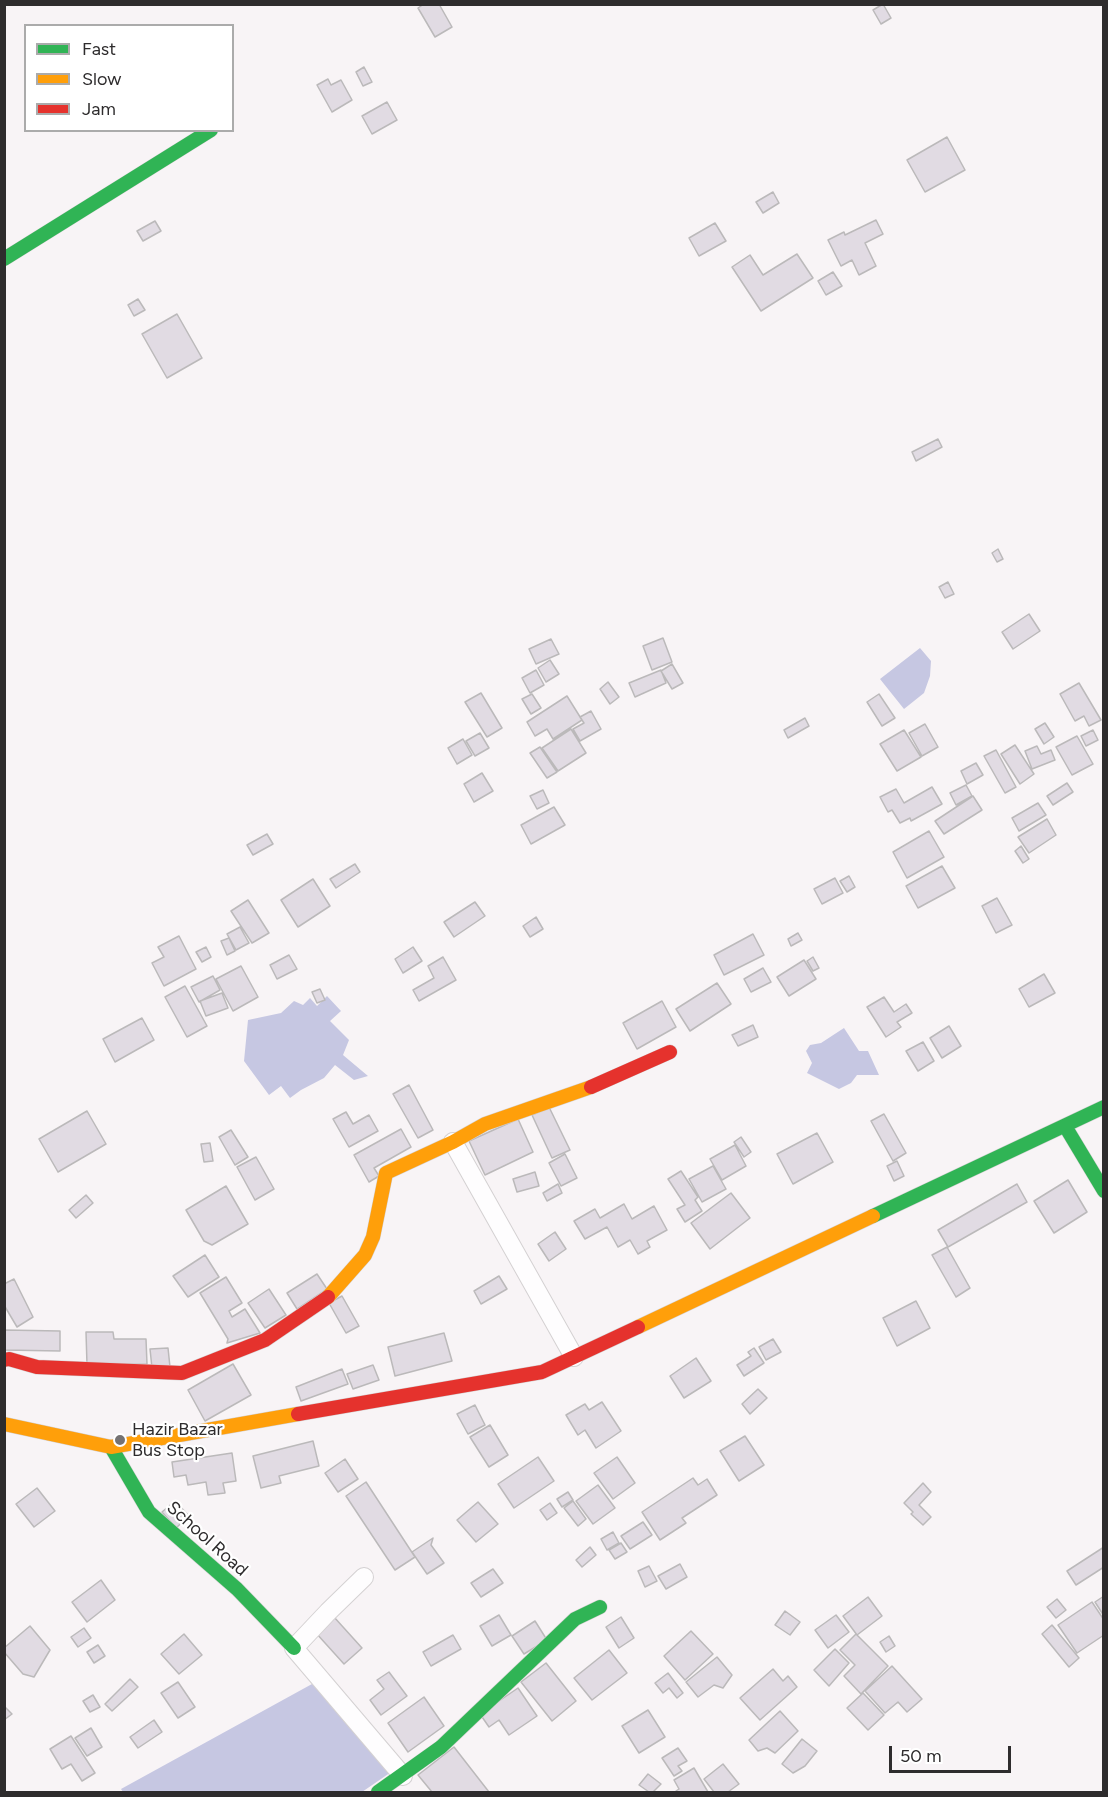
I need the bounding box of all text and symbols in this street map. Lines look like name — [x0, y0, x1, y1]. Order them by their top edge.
legend — [24, 24, 234, 132]
text: Fast — [82, 38, 116, 60]
text: Slow — [82, 68, 121, 90]
text: Jam — [82, 98, 116, 120]
place label: Hazir Bazar Bus Stop — [132, 1419, 223, 1462]
marker: Hazir Bazar Bus Stop — [113, 1433, 127, 1447]
street label: School Road — [162, 1497, 252, 1581]
scale bar — [892, 1734, 1014, 1772]
text: 50 m — [900, 1745, 942, 1767]

